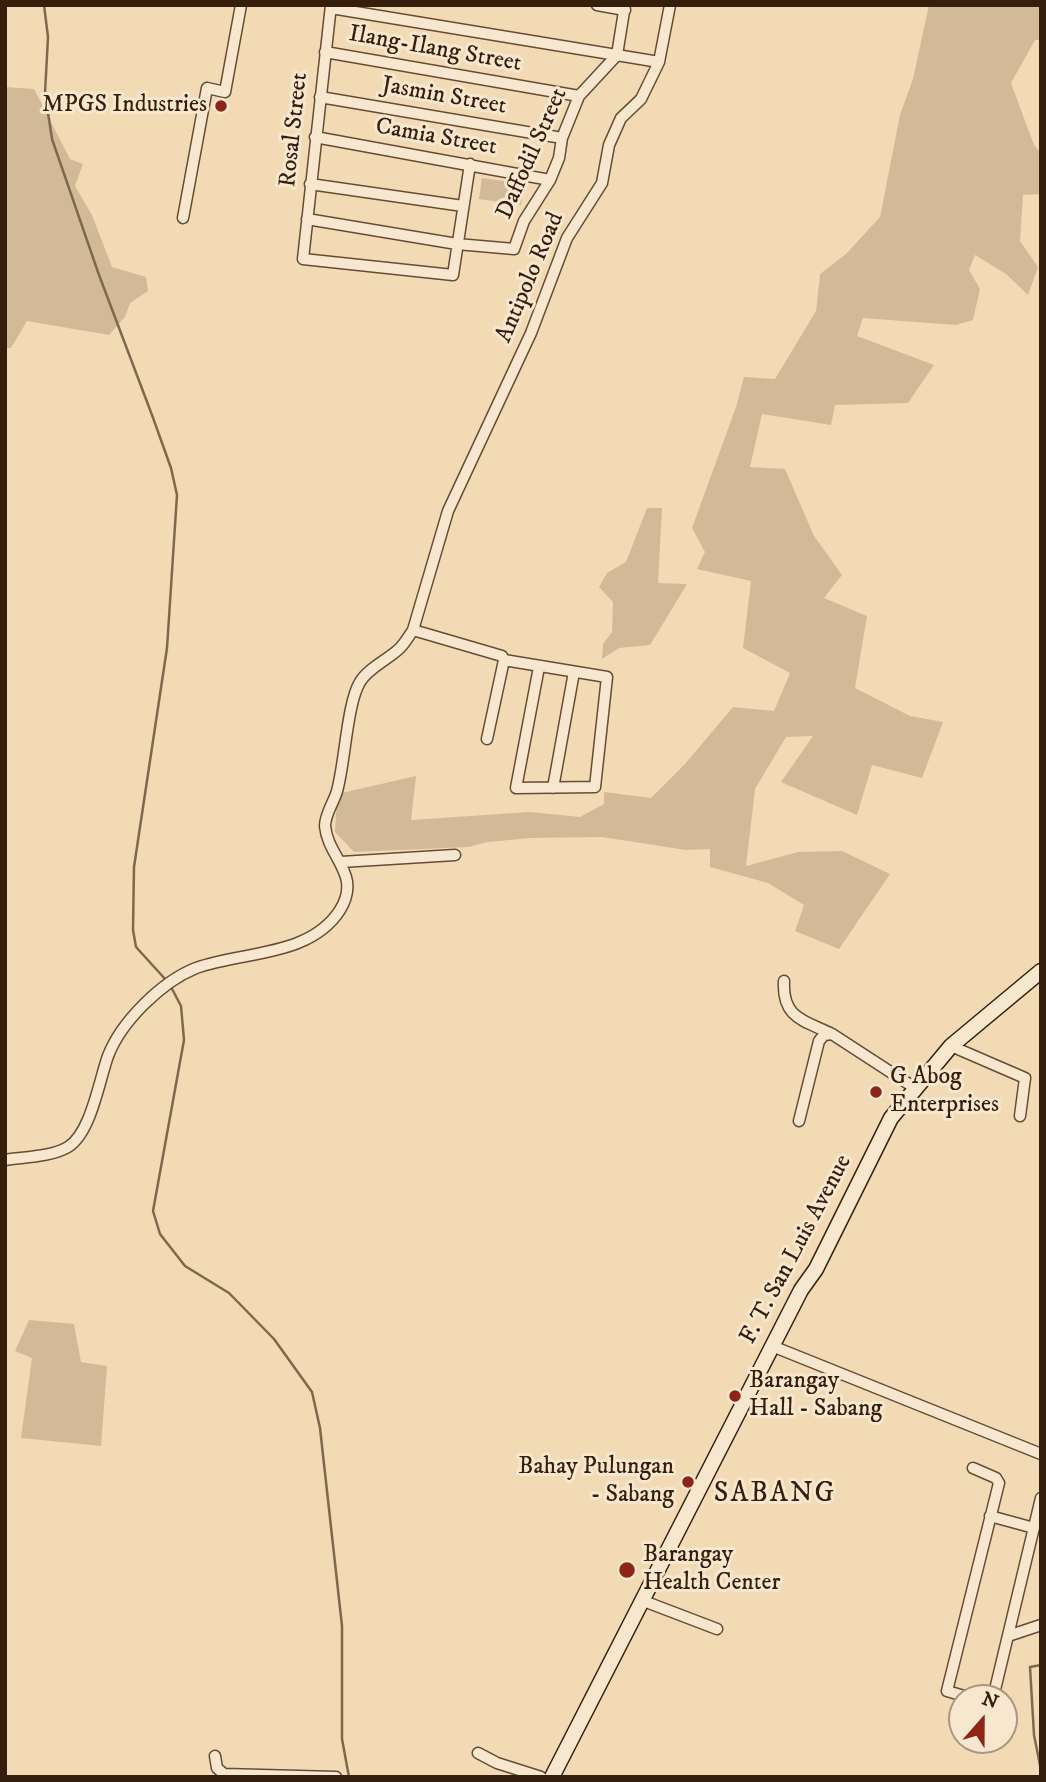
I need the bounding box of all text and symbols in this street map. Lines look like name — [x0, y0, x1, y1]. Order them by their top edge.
street label: Ilang-Ilang Street — [346, 21, 524, 79]
street label: Rosal Street — [275, 71, 315, 189]
street label: Jasmin Street — [379, 72, 509, 122]
street label: Daffodil Street — [491, 84, 575, 224]
place label: MPGS Industries — [42, 92, 207, 120]
marker: MPGS Industries — [213, 98, 229, 114]
street label: Camia Street — [373, 113, 499, 163]
street label: Antipolo Road — [491, 208, 571, 348]
place label: G Abog Enterprises — [890, 1064, 999, 1120]
marker: G Abog Enterprises — [868, 1084, 884, 1100]
street label: F. T. San Luis Avenue — [735, 1150, 859, 1350]
place label: Barangay Hall - Sabang — [749, 1368, 882, 1424]
marker: Barangay Hall - Sabang — [727, 1388, 743, 1404]
place label: Bahay Pulungan - Sabang — [518, 1454, 674, 1510]
marker: Bahay Pulungan - Sabang — [680, 1474, 696, 1490]
district label: SABANG — [715, 1478, 835, 1512]
place label: Barangay Health Center — [643, 1542, 780, 1598]
marker: Barangay Health Center — [617, 1560, 637, 1580]
north arrow — [948, 1684, 1018, 1754]
text: N — [979, 1687, 1001, 1714]

